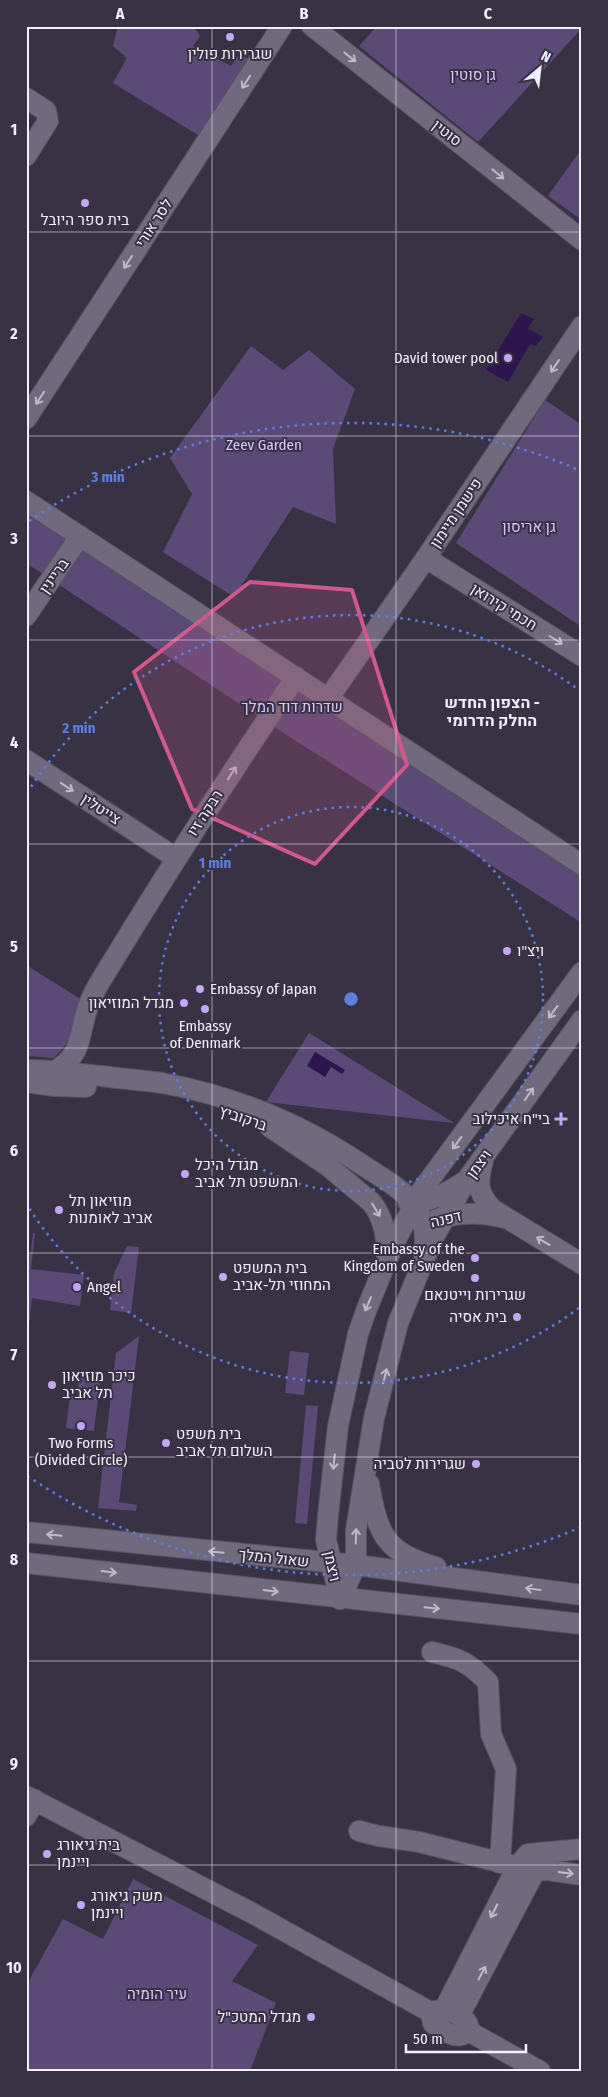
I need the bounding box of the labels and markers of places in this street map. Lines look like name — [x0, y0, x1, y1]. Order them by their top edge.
marker: שגרירות פולין — [224, 31, 236, 43]
place label: שגרירות פולין — [188, 45, 272, 63]
marker: בית ספר היובל — [79, 197, 91, 209]
place label: בית ספר היובל — [41, 211, 129, 229]
place label: David tower pool — [394, 349, 498, 367]
marker: David tower pool — [502, 352, 514, 364]
place label: ויצ"ו — [517, 942, 544, 960]
marker: ויצ"ו — [501, 945, 513, 957]
place label: Embassy of Japan — [210, 980, 317, 998]
marker: Embassy of Japan — [194, 983, 206, 995]
centre of rings — [342, 990, 360, 1008]
place label: מגדל המוזיאון — [89, 994, 174, 1012]
marker: מגדל המוזיאון — [178, 997, 190, 1009]
marker: Embassy of Denmark — [199, 1003, 211, 1015]
place label: Embassy of Denmark — [169, 1017, 241, 1052]
place label: בי"ח איכילוב — [472, 1110, 550, 1128]
marker: בי"ח איכילוב — [554, 1112, 568, 1126]
place label: מגדל היכל המשפט תל אביב — [195, 1156, 298, 1191]
marker: מגדל היכל המשפט תל אביב — [179, 1168, 191, 1180]
place label: מוזיאון תל אביב לאומנות — [69, 1192, 153, 1227]
marker: מוזיאון תל אביב לאומנות — [53, 1204, 65, 1216]
place label: Embassy of the Kingdom of Sweden — [344, 1240, 465, 1275]
marker: Embassy of the Kingdom of Sweden — [469, 1252, 481, 1264]
place label: בית המשפט המחוזי תל-אביב — [233, 1259, 331, 1294]
marker: בית המשפט המחוזי תל-אביב — [217, 1271, 229, 1283]
marker: שגרירות וייטנאם — [469, 1272, 481, 1284]
place label: Angel — [87, 1278, 121, 1296]
marker: Angel — [71, 1281, 83, 1293]
place label: שגרירות וייטנאם — [424, 1286, 526, 1304]
place label: בית אסיה — [449, 1308, 507, 1326]
marker: בית אסיה — [511, 1311, 523, 1323]
place label: כיכר מוזיאון תל אביב — [62, 1367, 136, 1402]
marker: כיכר מוזיאון תל אביב — [46, 1379, 58, 1391]
marker: Two Forms (Divided Circle) — [75, 1420, 87, 1432]
place label: בית משפט השלום תל אביב — [176, 1425, 272, 1460]
place label: Two Forms (Divided Circle) — [35, 1434, 127, 1469]
marker: בית משפט השלום תל אביב — [160, 1437, 172, 1449]
place label: שגרירות לטביה — [374, 1455, 466, 1473]
marker: שגרירות לטביה — [470, 1458, 482, 1470]
place label: בית גיאורג ויינמן — [57, 1836, 120, 1871]
marker: בית גיאורג ויינמן — [41, 1848, 53, 1860]
place label: משק גיאורג ויינמן — [91, 1887, 163, 1922]
marker: משק גיאורג ויינמן — [75, 1899, 87, 1911]
place label: מגדל המטכ"ל — [218, 2008, 301, 2026]
marker: מגדל המטכ"ל — [305, 2011, 317, 2023]

